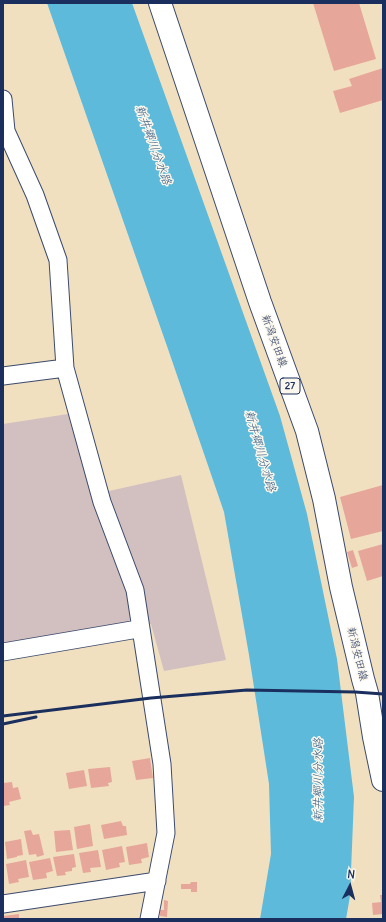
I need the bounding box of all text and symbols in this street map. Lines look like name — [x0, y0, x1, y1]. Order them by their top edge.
water label: 新井郷川分水路 — [132, 103, 174, 187]
street label: 新潟安田線 — [258, 313, 290, 369]
road number: 27 — [280, 378, 300, 394]
water label: 新井郷川分水路 — [242, 409, 278, 493]
street label: 新潟安田線 — [344, 626, 370, 682]
water label: 新井郷川分水路 — [312, 738, 326, 822]
north arrow — [330, 866, 370, 906]
text: N — [347, 867, 356, 881]

